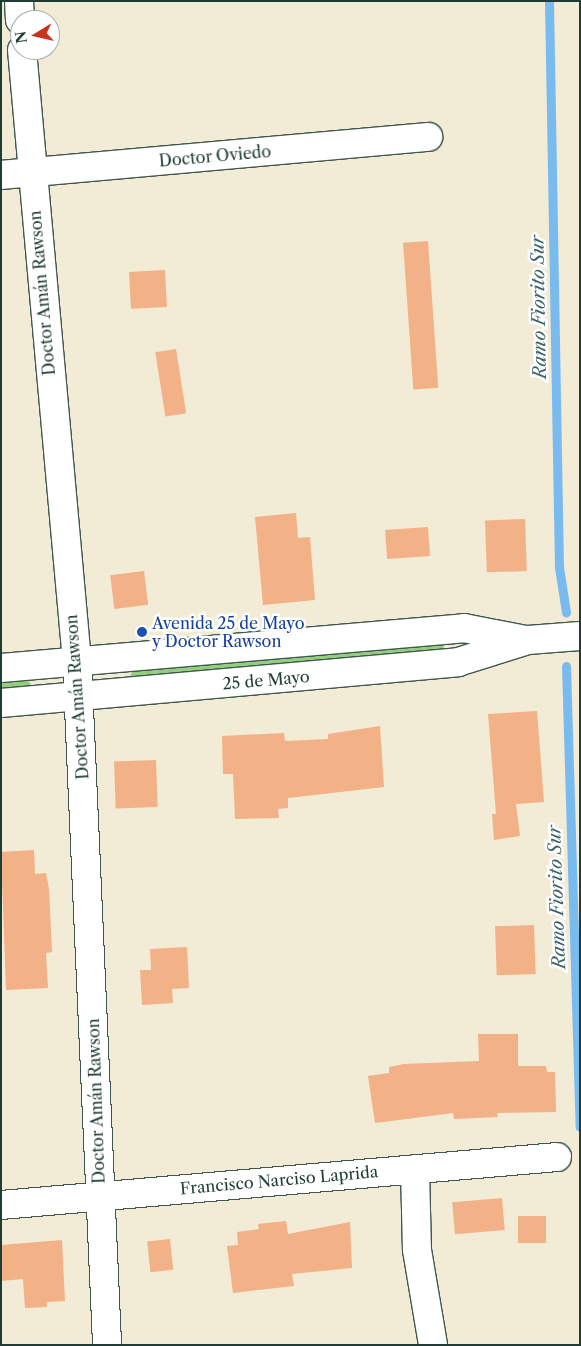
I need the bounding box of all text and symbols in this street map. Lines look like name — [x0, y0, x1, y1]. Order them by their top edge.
north arrow — [10, 10, 60, 60]
text: N — [11, 30, 31, 45]
street label: Doctor Oviedo — [158, 142, 272, 170]
street label: Doctor Amán Rawson — [25, 209, 59, 377]
water label: Ramo Fiorito Sur — [527, 235, 551, 379]
street label: Doctor Amán Rawson — [62, 613, 92, 781]
place label: Avenida 25 de Mayo y Doctor Rawson — [152, 613, 305, 651]
marker: Avenida 25 de Mayo y Doctor Rawson — [136, 626, 148, 638]
street label: 25 de Mayo — [222, 667, 310, 693]
water label: Ramo Fiorito Sur — [544, 825, 570, 969]
street label: Doctor Amán Rawson — [83, 1017, 109, 1185]
street label: Francisco Narciso Laprida — [179, 1162, 379, 1198]

